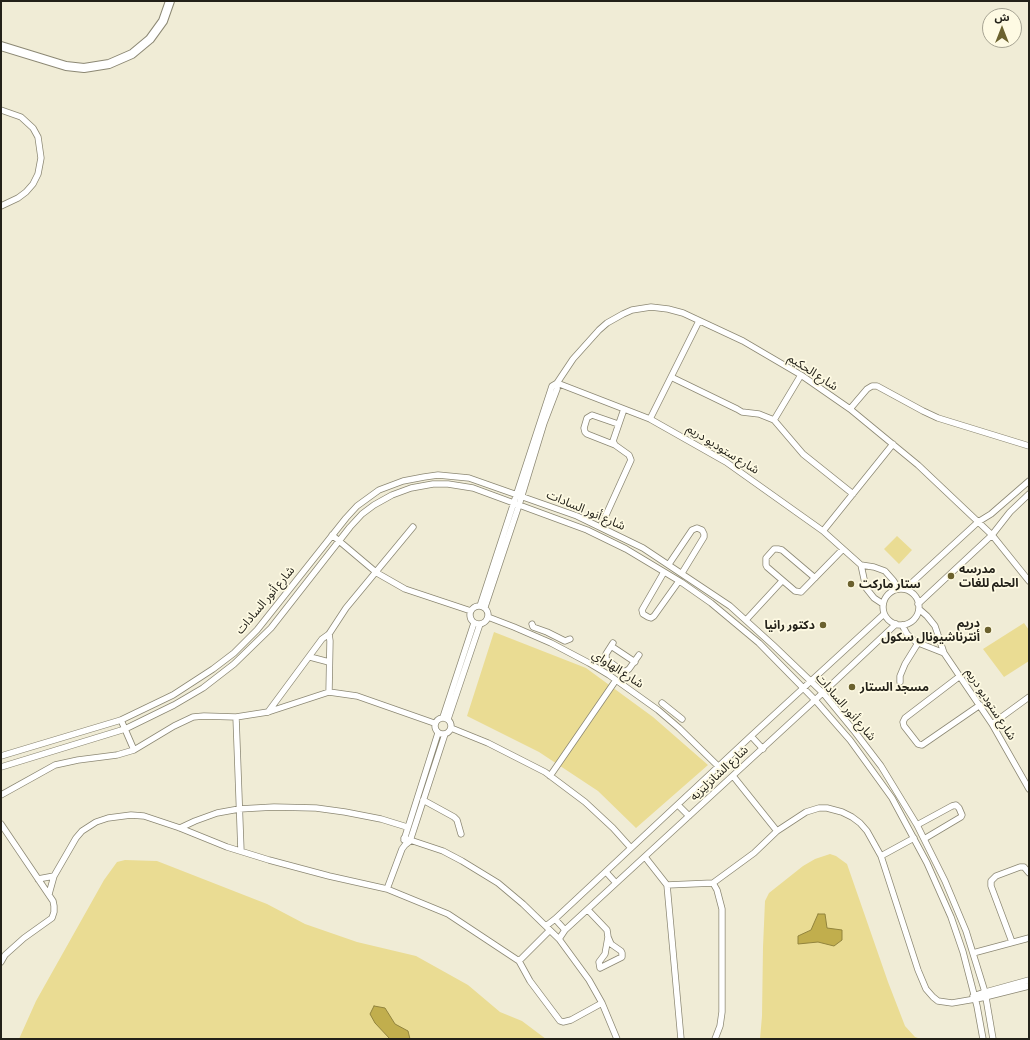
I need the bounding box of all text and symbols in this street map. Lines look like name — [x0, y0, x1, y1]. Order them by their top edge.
north arrow — [982, 8, 1022, 48]
text: ش — [994, 10, 1010, 23]
street label: شارع الحكيم — [785, 351, 841, 393]
street label: شارع ستوديو دريم — [684, 421, 762, 477]
street label: شارع أنور السادات — [544, 487, 628, 533]
place label: مدرسه الحلم للغات — [959, 562, 1018, 590]
street label: شارع أنور السادات — [232, 563, 298, 637]
marker: مدرسه الحلم للغات — [946, 571, 956, 581]
place label: ستار ماركت — [859, 577, 921, 591]
marker: ستار ماركت — [846, 579, 856, 589]
place label: دريم أنترناشيونال سكول — [881, 616, 980, 644]
place label: دكتور رانيا — [765, 618, 815, 632]
marker: دكتور رانيا — [818, 620, 828, 630]
marker: دريم أنترناشيونال سكول — [983, 625, 993, 635]
street label: شارع الهاواي — [590, 647, 646, 691]
street label: شارع ستوديو دريم — [962, 665, 1020, 743]
street label: شارع أنور السادات — [813, 670, 879, 744]
place label: مسجد الستار — [860, 680, 929, 694]
marker: مسجد الستار — [847, 682, 857, 692]
street label: شارع الشانزليزيه — [687, 742, 751, 804]

